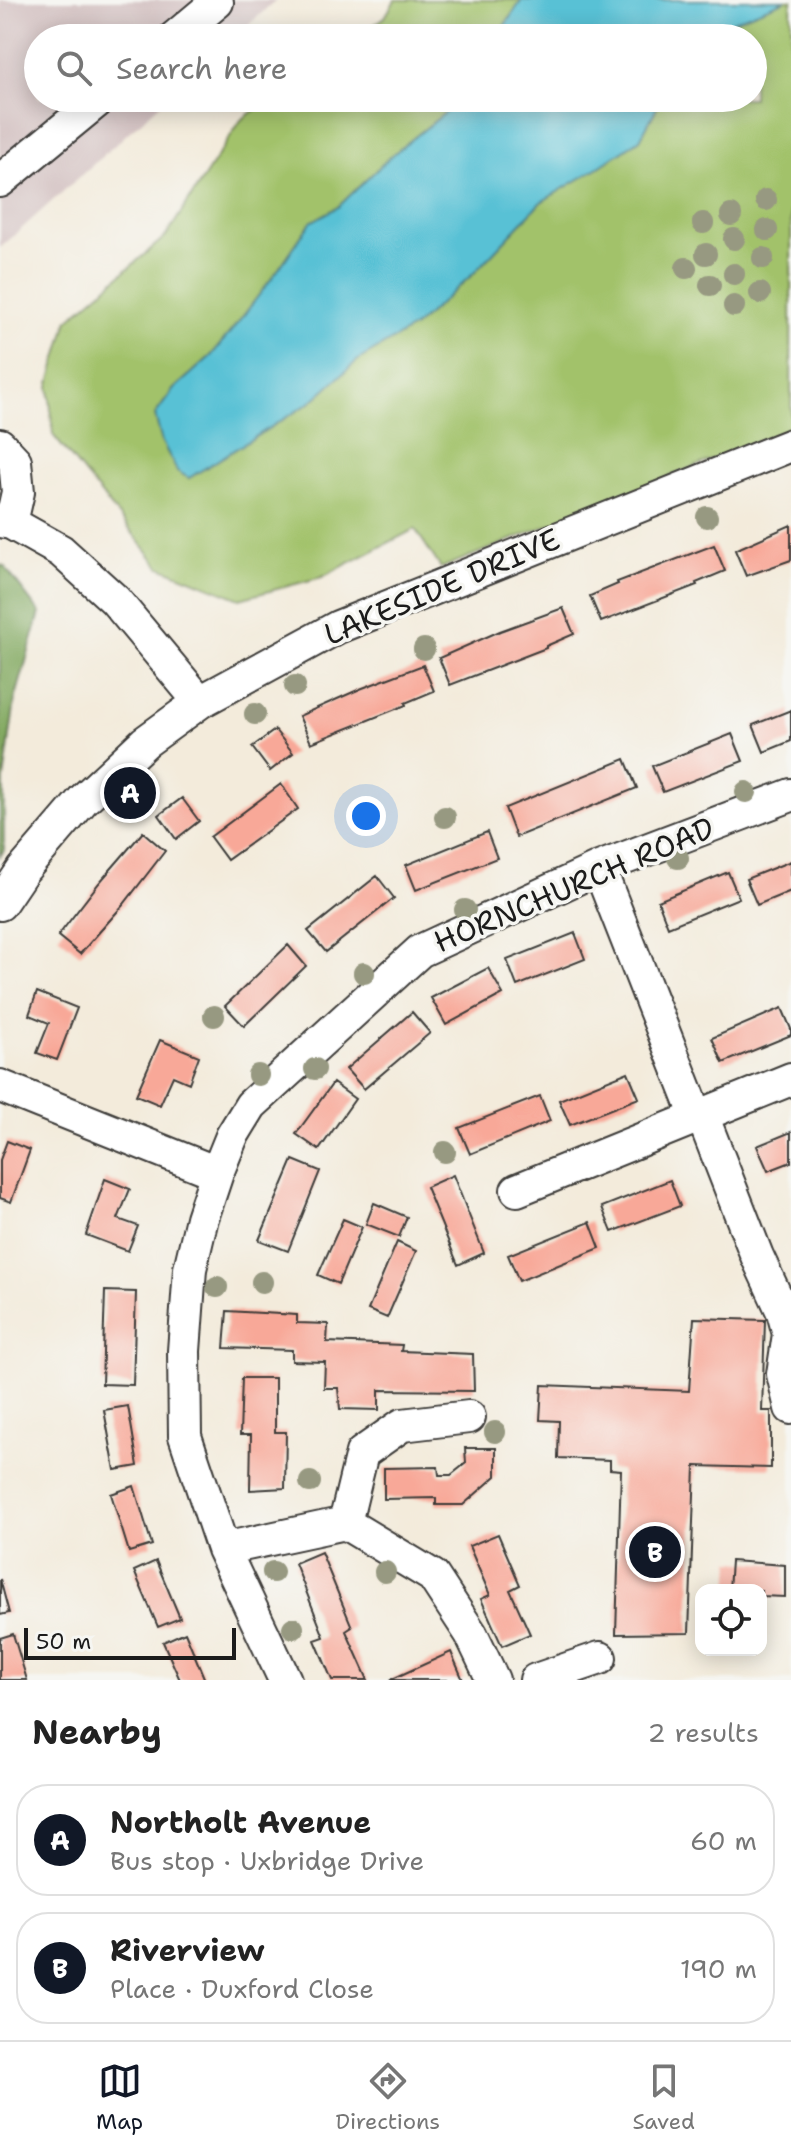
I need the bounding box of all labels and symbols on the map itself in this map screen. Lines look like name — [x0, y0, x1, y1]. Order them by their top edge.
street label: LAKESIDE DRIVE — [318, 518, 566, 655]
pin: A — [104, 763, 156, 823]
your location — [346, 796, 386, 836]
street label: HORNCHURCH ROAD — [427, 807, 720, 962]
pin: B — [629, 1522, 681, 1582]
scale bar — [24, 1624, 236, 1660]

